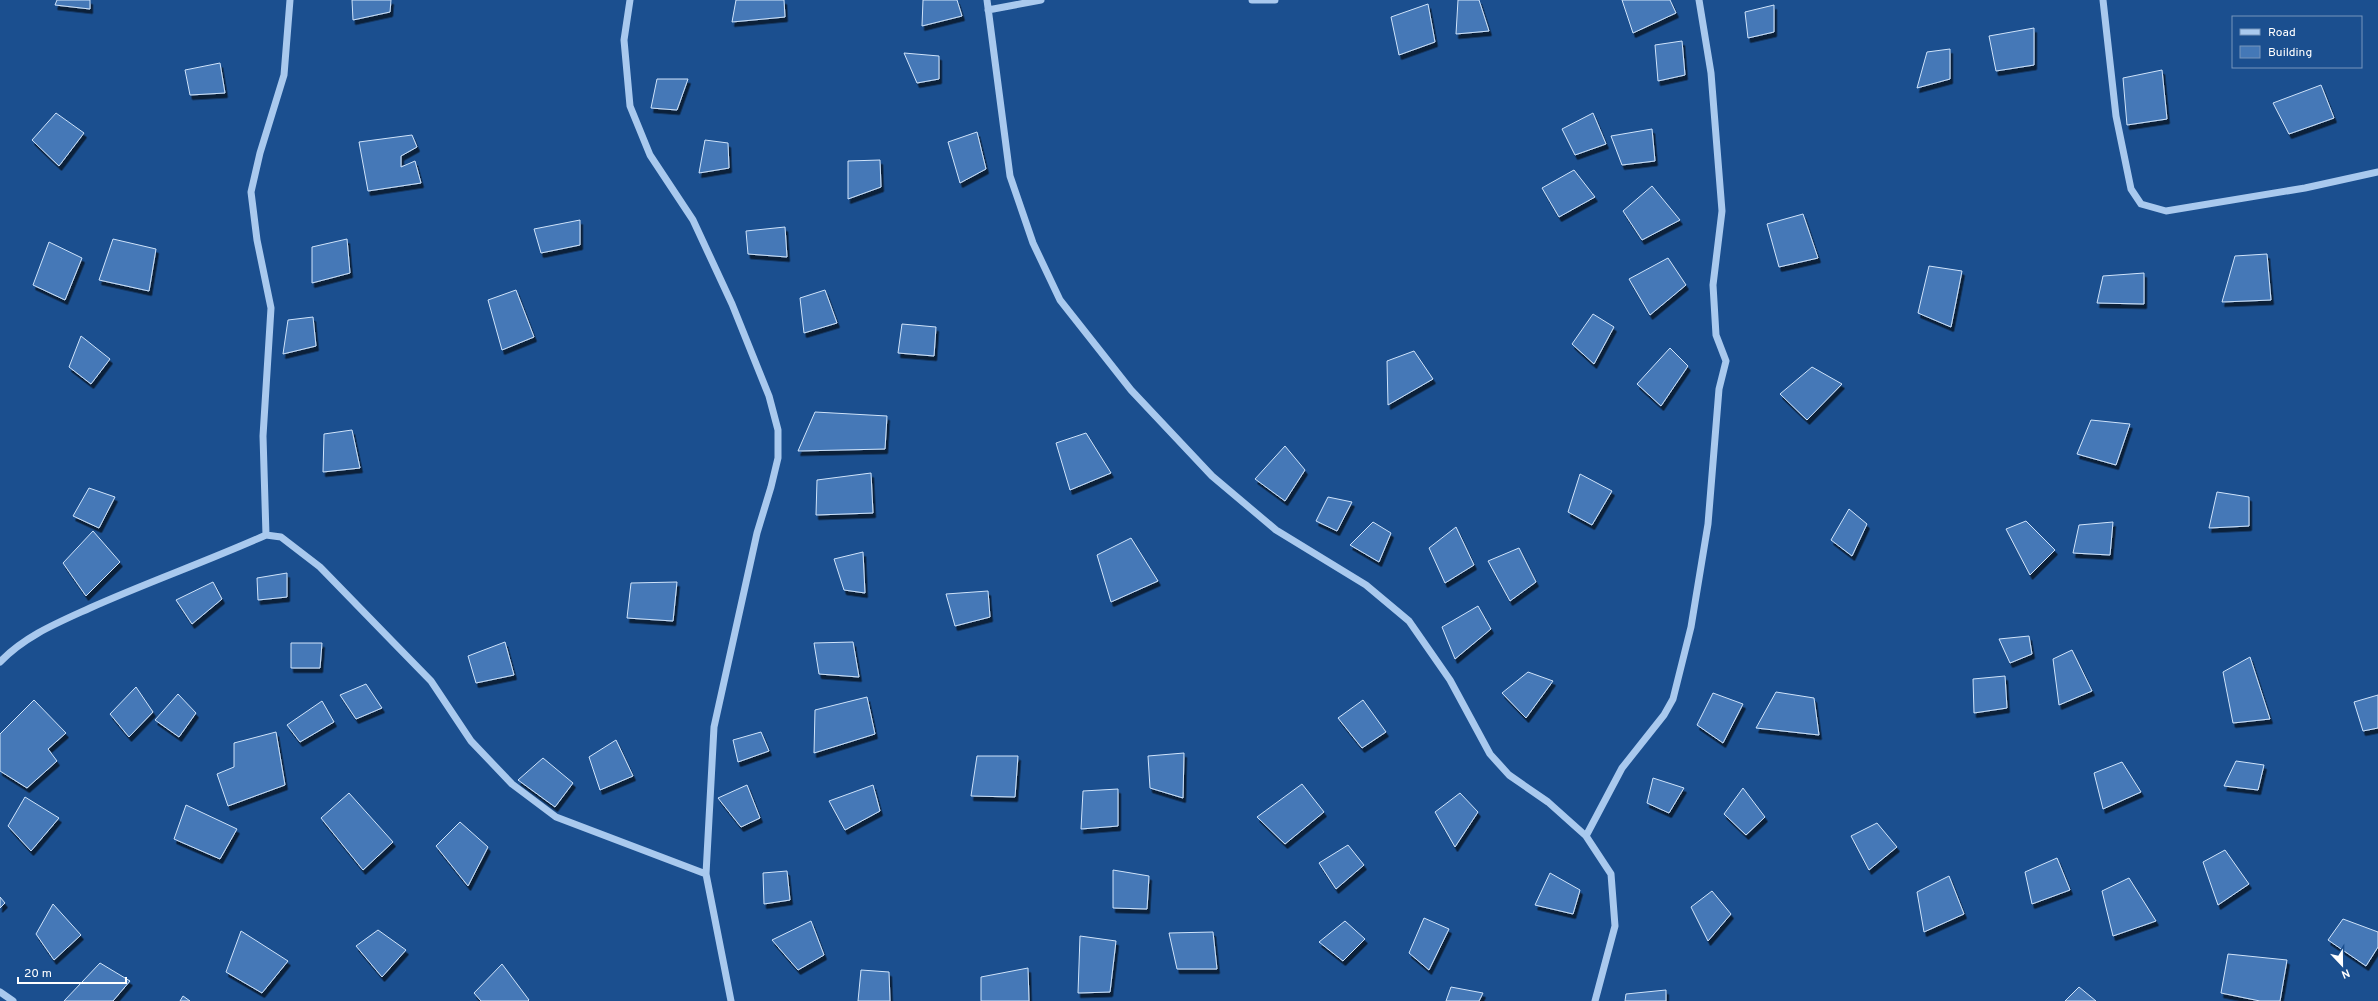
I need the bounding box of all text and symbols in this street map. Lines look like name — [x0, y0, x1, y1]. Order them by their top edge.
legend — [2232, 16, 2362, 68]
text: Road — [2268, 25, 2296, 41]
text: Building — [2268, 45, 2312, 61]
north arrow — [2322, 945, 2362, 985]
scale bar — [18, 959, 126, 985]
text: N — [2339, 965, 2352, 981]
text: 20 m — [24, 966, 52, 982]

